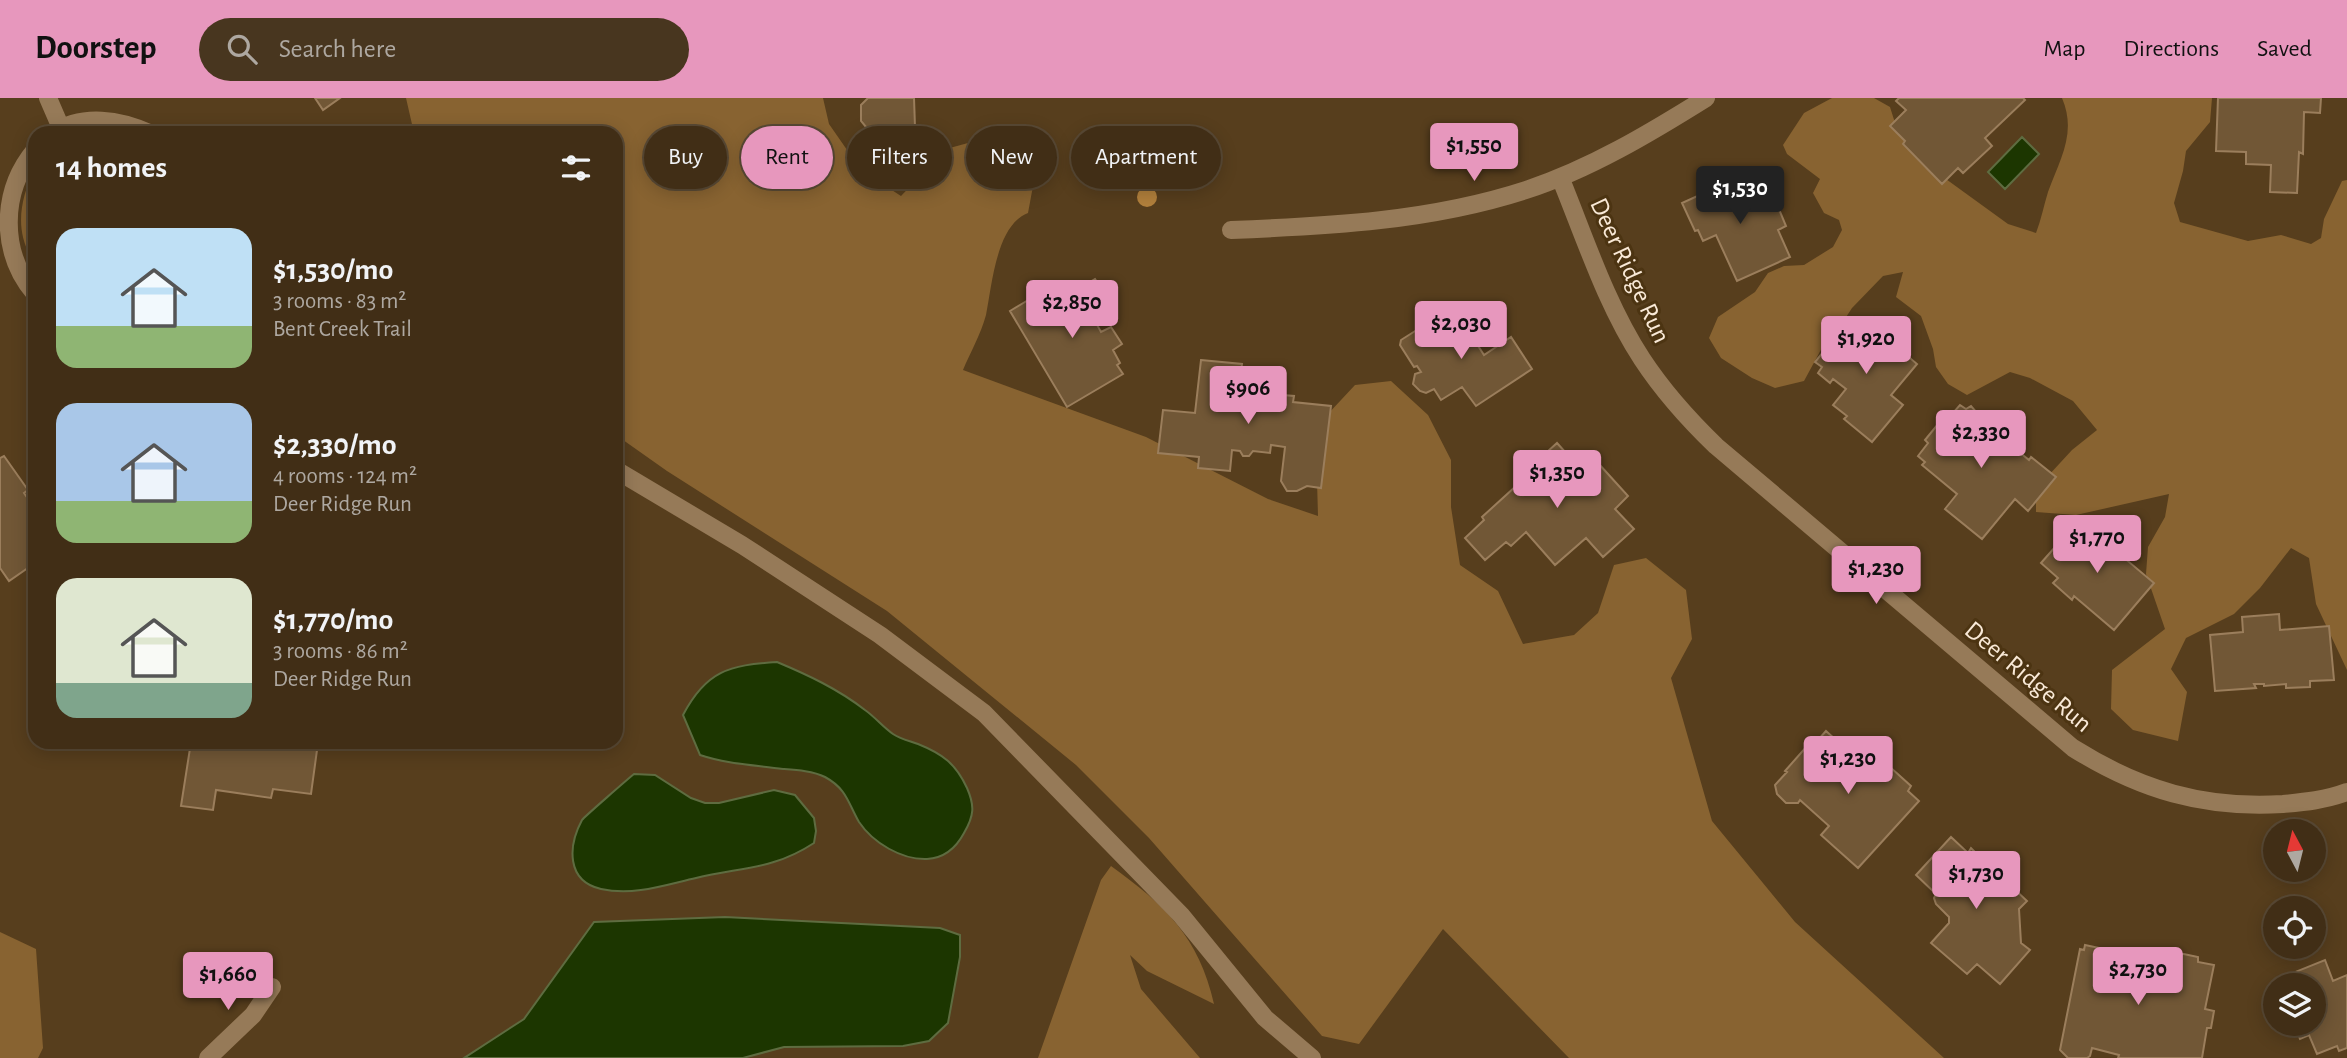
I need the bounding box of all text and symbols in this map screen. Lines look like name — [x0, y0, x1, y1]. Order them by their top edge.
search box — [199, 18, 689, 81]
icon: search — [223, 30, 261, 68]
text: Doorstep — [35, 32, 157, 65]
text: Search here — [279, 36, 396, 62]
text: Map — [2043, 37, 2085, 61]
text: Directions — [2123, 37, 2219, 61]
text: Saved — [2257, 37, 2312, 61]
pin: $1,550 — [1417, 123, 1531, 183]
chip: Buy — [644, 126, 727, 189]
chip: Rent — [741, 126, 833, 189]
chip: Filters — [847, 126, 952, 189]
chip: New — [966, 126, 1057, 189]
chip: Apartment — [1071, 126, 1221, 189]
text: $1,550 — [1446, 134, 1502, 157]
icon: filters — [557, 149, 595, 187]
text: 14 homes — [56, 153, 167, 183]
pin: $1,530 — [1683, 166, 1797, 226]
text: $1,530 — [1712, 177, 1768, 200]
street label: Deer Ridge Run — [1585, 194, 1675, 347]
text: $1,530/mo — [273, 255, 393, 285]
icon: home — [112, 256, 196, 340]
pin: $2,850 — [1015, 280, 1129, 340]
text: 3 rooms · 83 m² — [273, 290, 406, 313]
text: $2,850 — [1042, 291, 1102, 314]
pin: $2,030 — [1404, 302, 1518, 361]
text: $2,030 — [1431, 312, 1491, 335]
pin: $1,920 — [1809, 316, 1923, 376]
text: Bent Creek Trail — [273, 318, 412, 341]
text: $1,920 — [1837, 327, 1895, 350]
pin: $906 — [1207, 366, 1289, 426]
text: $906 — [1226, 377, 1270, 400]
pin: $2,330 — [1924, 410, 2038, 470]
text: $2,330 — [1952, 421, 2010, 444]
text: $2,330/mo — [273, 430, 397, 460]
icon: home — [112, 431, 196, 515]
pin: $1,350 — [1500, 450, 1614, 510]
text: $1,350 — [1529, 461, 1585, 484]
text: 4 rooms · 124 m² — [273, 465, 417, 488]
text: Deer Ridge Run — [273, 493, 412, 516]
pin: $1,770 — [2040, 516, 2154, 575]
text: $1,770 — [2069, 526, 2125, 549]
pin: $1,230 — [1819, 546, 1933, 606]
text: $1,230 — [1848, 557, 1904, 580]
text: $1,770/mo — [273, 605, 393, 635]
icon: home — [112, 606, 196, 690]
street label: Deer Ridge Run — [1960, 616, 2097, 737]
text: 3 rooms · 86 m² — [273, 640, 408, 663]
text: Deer Ridge Run — [273, 668, 412, 691]
pin: $1,230 — [1791, 736, 1905, 796]
text: $1,230 — [1820, 747, 1876, 770]
north arrow — [2263, 819, 2326, 882]
map controls — [2263, 819, 2326, 1036]
pin: $1,730 — [1919, 852, 2033, 911]
text: $1,730 — [1948, 862, 2004, 885]
button: locate — [2263, 896, 2326, 959]
pin: $2,730 — [2081, 948, 2195, 1007]
pin: $1,660 — [171, 953, 285, 1012]
text: $2,730 — [2109, 958, 2167, 981]
text: $1,660 — [199, 963, 257, 986]
button: layers — [2263, 973, 2326, 1036]

